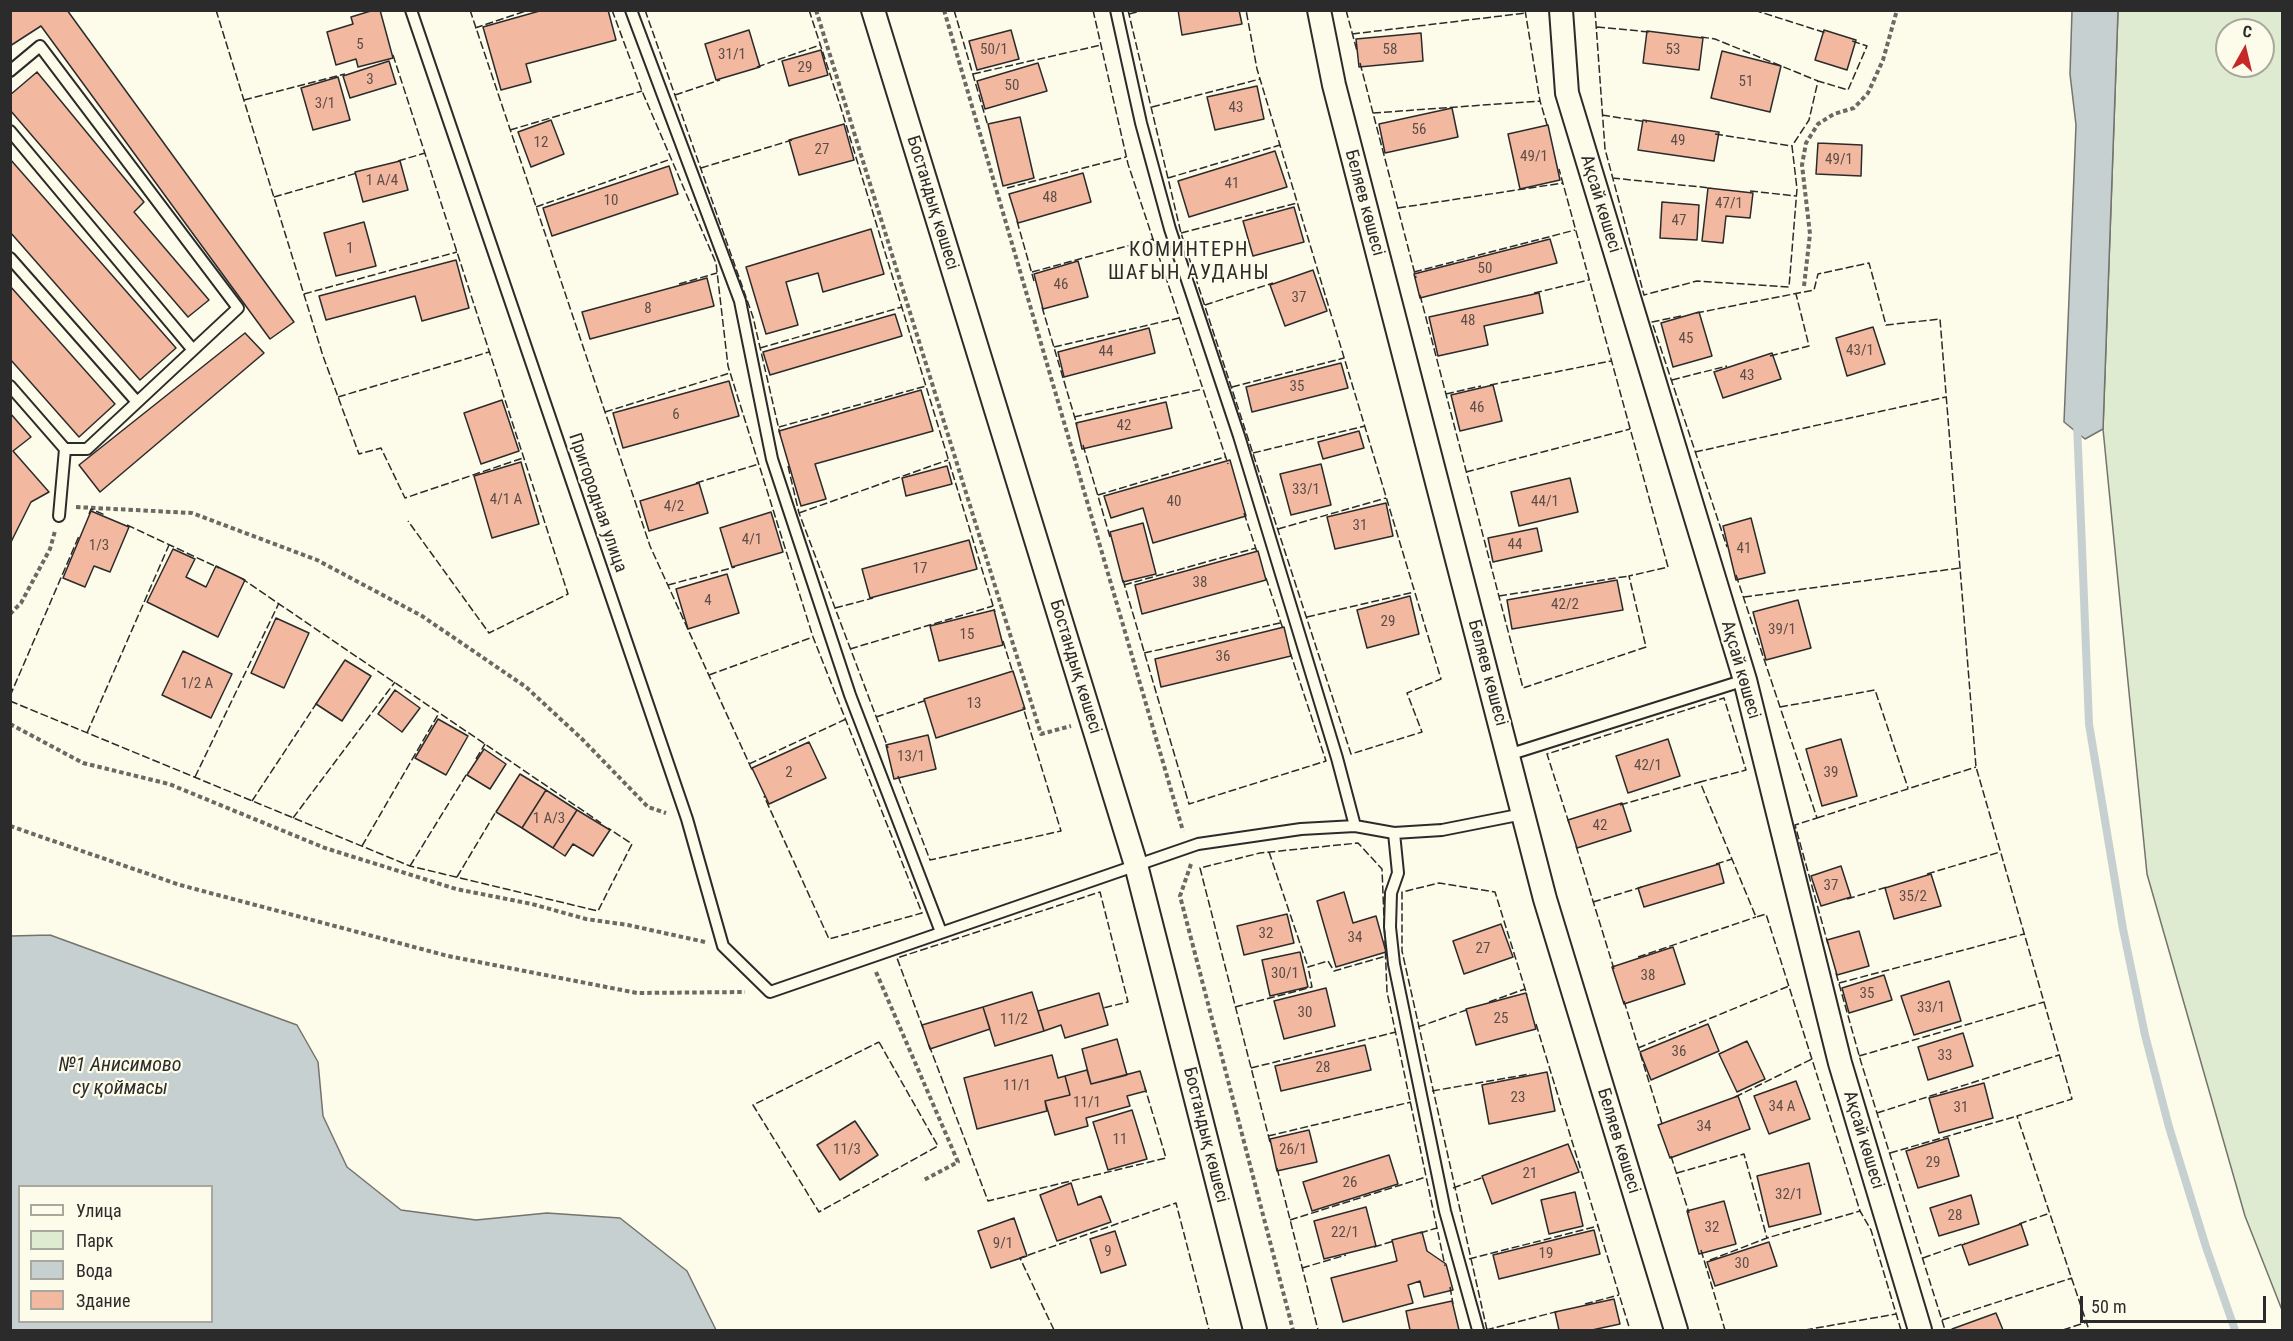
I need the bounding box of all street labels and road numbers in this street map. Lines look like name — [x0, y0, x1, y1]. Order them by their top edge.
street label: Бостандық көшесі — [901, 133, 963, 273]
street label: Беляев көшесі — [1339, 148, 1389, 258]
street label: Ақсай көшесі — [1575, 153, 1625, 255]
street label: Пригородная улица — [563, 431, 631, 575]
street label: Бостандық көшесі — [1044, 597, 1106, 737]
street label: Беляев көшесі — [1462, 618, 1512, 728]
street label: Ақсай көшесі — [1716, 618, 1764, 722]
street label: Бостандық көшесі — [1178, 1065, 1232, 1205]
street label: Беляев көшесі — [1592, 1086, 1644, 1196]
street label: Ақсай көшесі — [1838, 1089, 1888, 1191]

